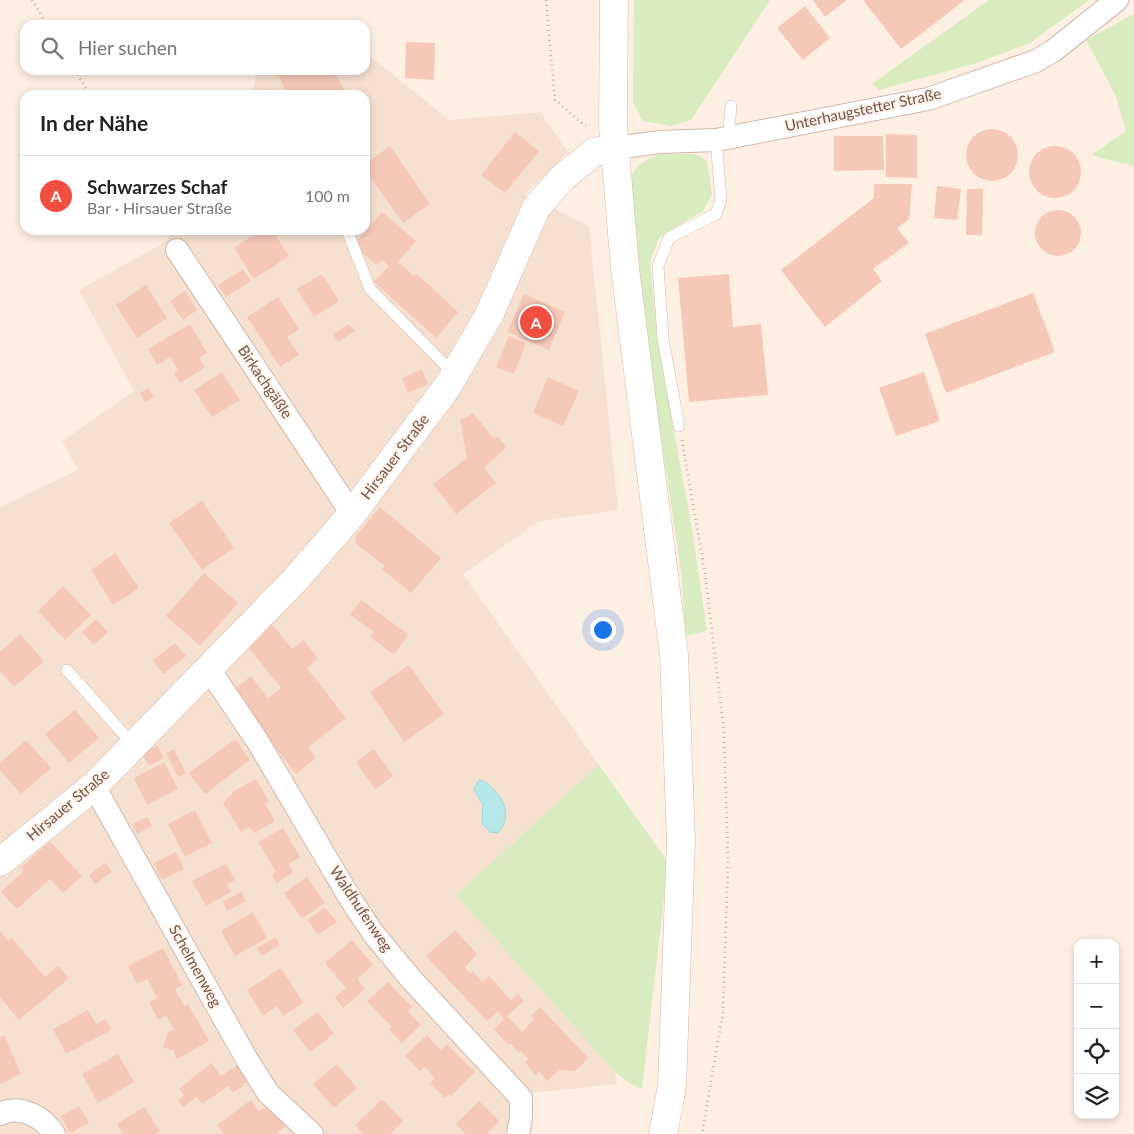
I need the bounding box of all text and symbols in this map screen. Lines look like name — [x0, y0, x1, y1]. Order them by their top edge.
search box — [20, 20, 370, 75]
icon: search — [38, 34, 66, 62]
text: Hier suchen — [78, 36, 177, 59]
street label: Unterhaugstetter Straße — [783, 84, 943, 134]
text: In der Nähe — [40, 110, 148, 135]
text: Schwarzes Schaf — [87, 175, 227, 198]
text: A — [50, 186, 62, 205]
text: 100 m — [305, 186, 350, 205]
text: Bar · Hirsauer Straße — [87, 198, 232, 217]
pin: A — [520, 303, 552, 341]
street label: Birkachgäßle — [235, 341, 297, 422]
street label: Hirsauer Straße — [356, 410, 432, 503]
your location — [590, 617, 616, 643]
street label: Hirsauer Straße — [22, 764, 112, 844]
street label: Waldhufenweg — [327, 862, 397, 955]
street label: Schelmenweg — [166, 921, 226, 1010]
map controls — [1074, 939, 1119, 1119]
button: + — [1074, 939, 1119, 984]
button: − — [1074, 984, 1119, 1029]
button: locate — [1074, 1029, 1119, 1074]
button: layers — [1074, 1074, 1119, 1119]

